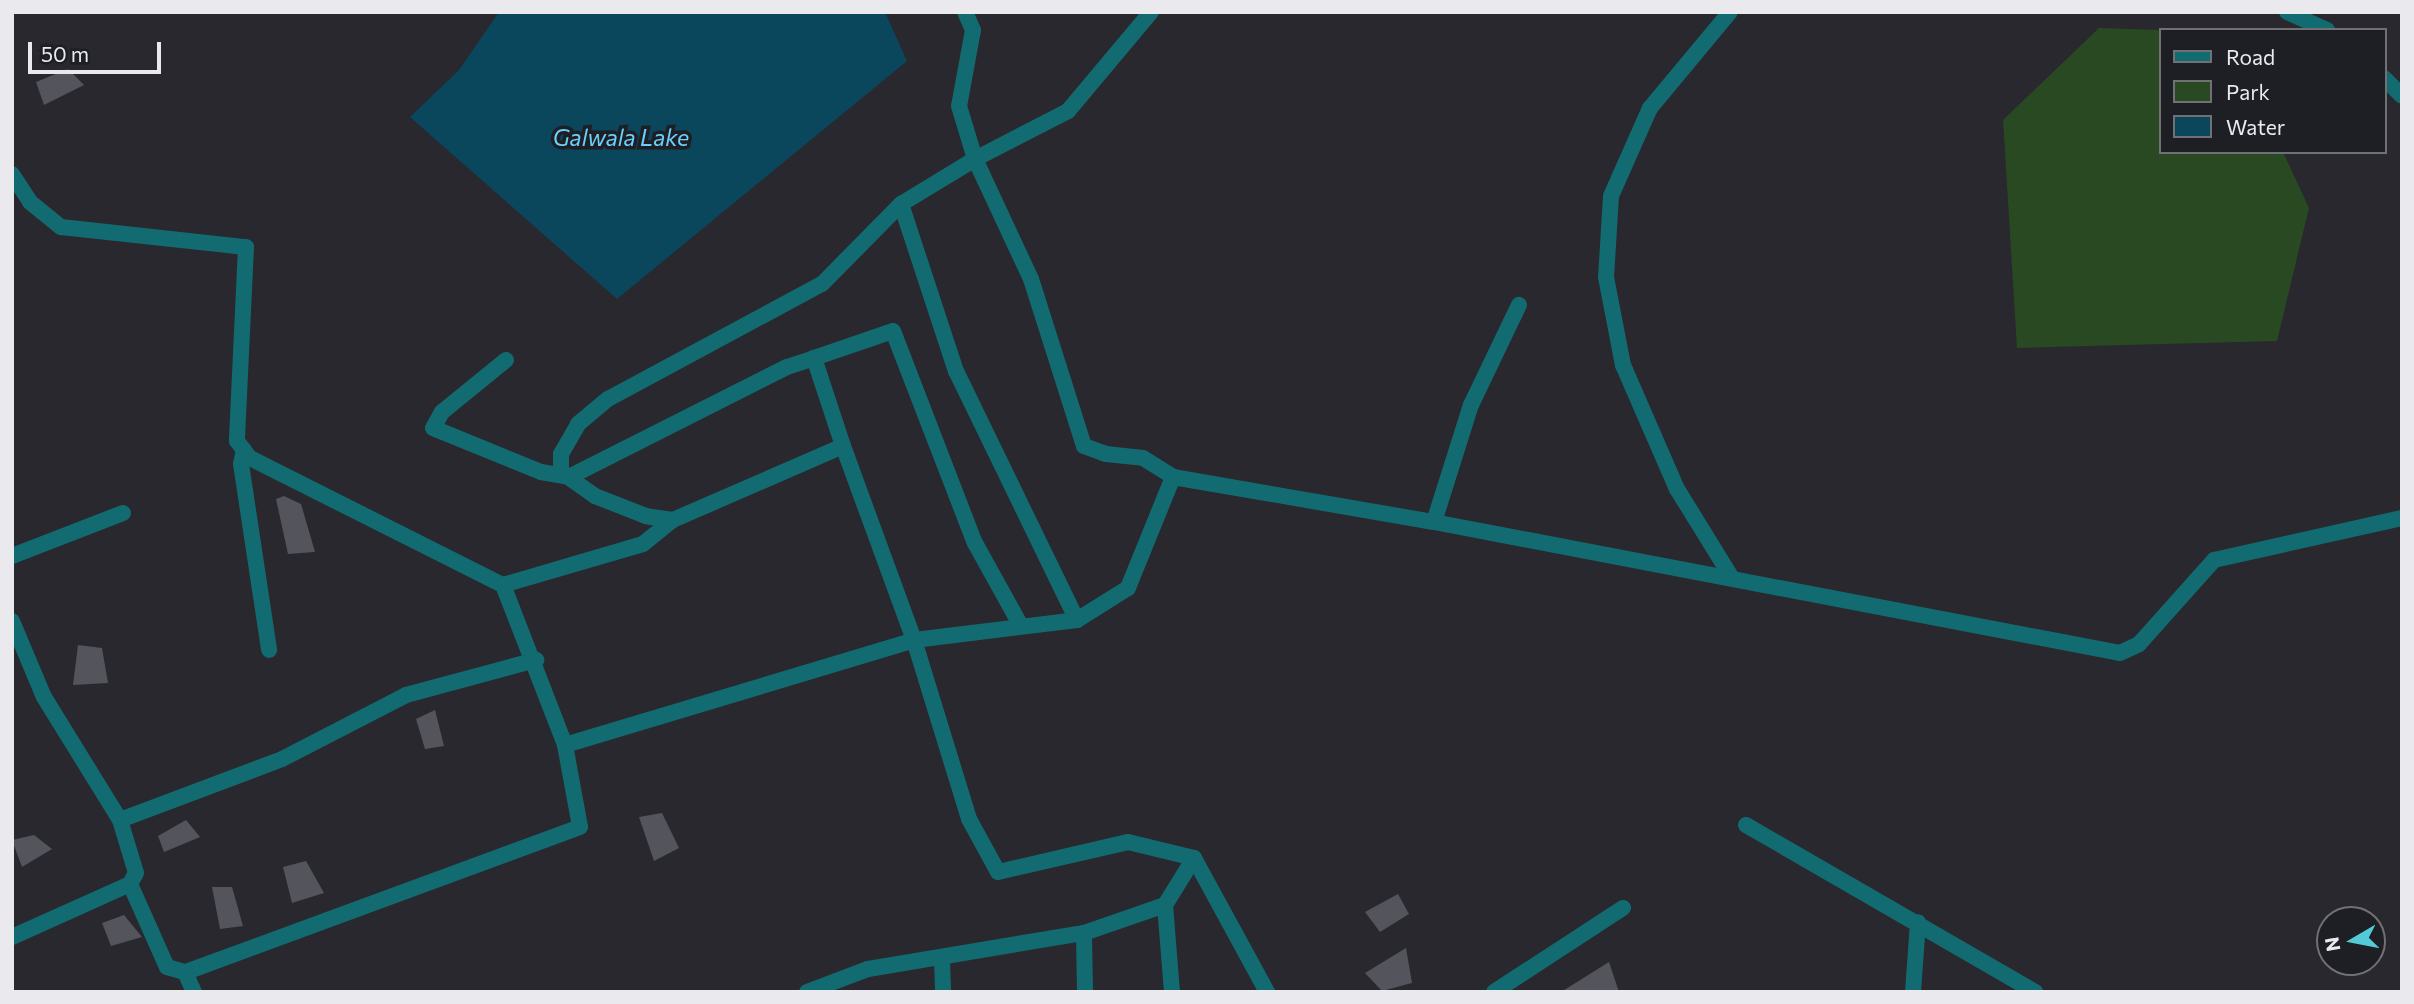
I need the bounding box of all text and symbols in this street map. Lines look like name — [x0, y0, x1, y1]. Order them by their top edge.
scale bar — [32, 28, 164, 72]
legend — [2158, 28, 2386, 154]
text: 50 m — [41, 41, 89, 66]
text: Road — [2226, 44, 2275, 69]
text: Park — [2226, 79, 2270, 104]
text: Water — [2226, 114, 2285, 139]
water label: Galwala Lake — [553, 123, 689, 151]
north arrow — [2316, 906, 2386, 976]
text: N — [2319, 935, 2344, 953]

